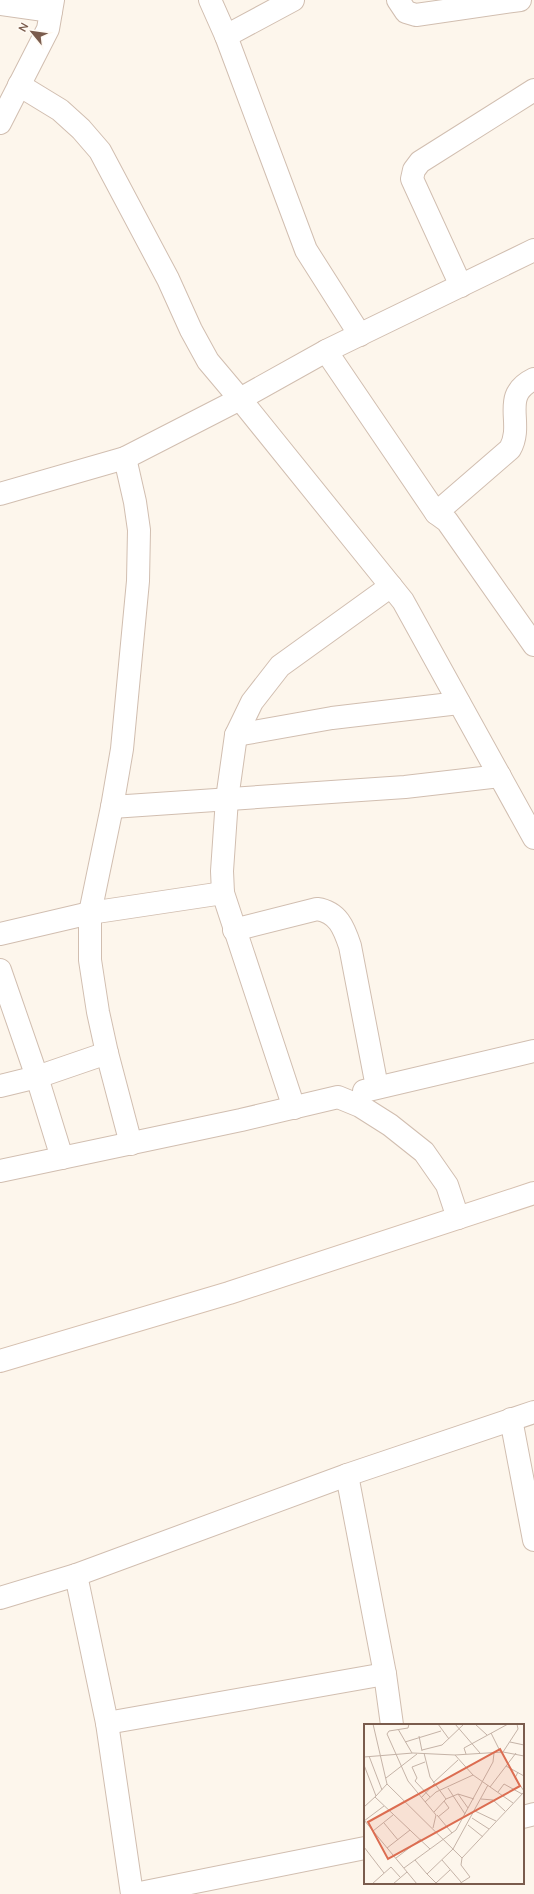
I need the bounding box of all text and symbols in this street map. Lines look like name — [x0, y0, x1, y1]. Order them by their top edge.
north arrow — [12, 12, 52, 52]
text: N — [15, 20, 31, 34]
inset map — [364, 1724, 524, 1884]

